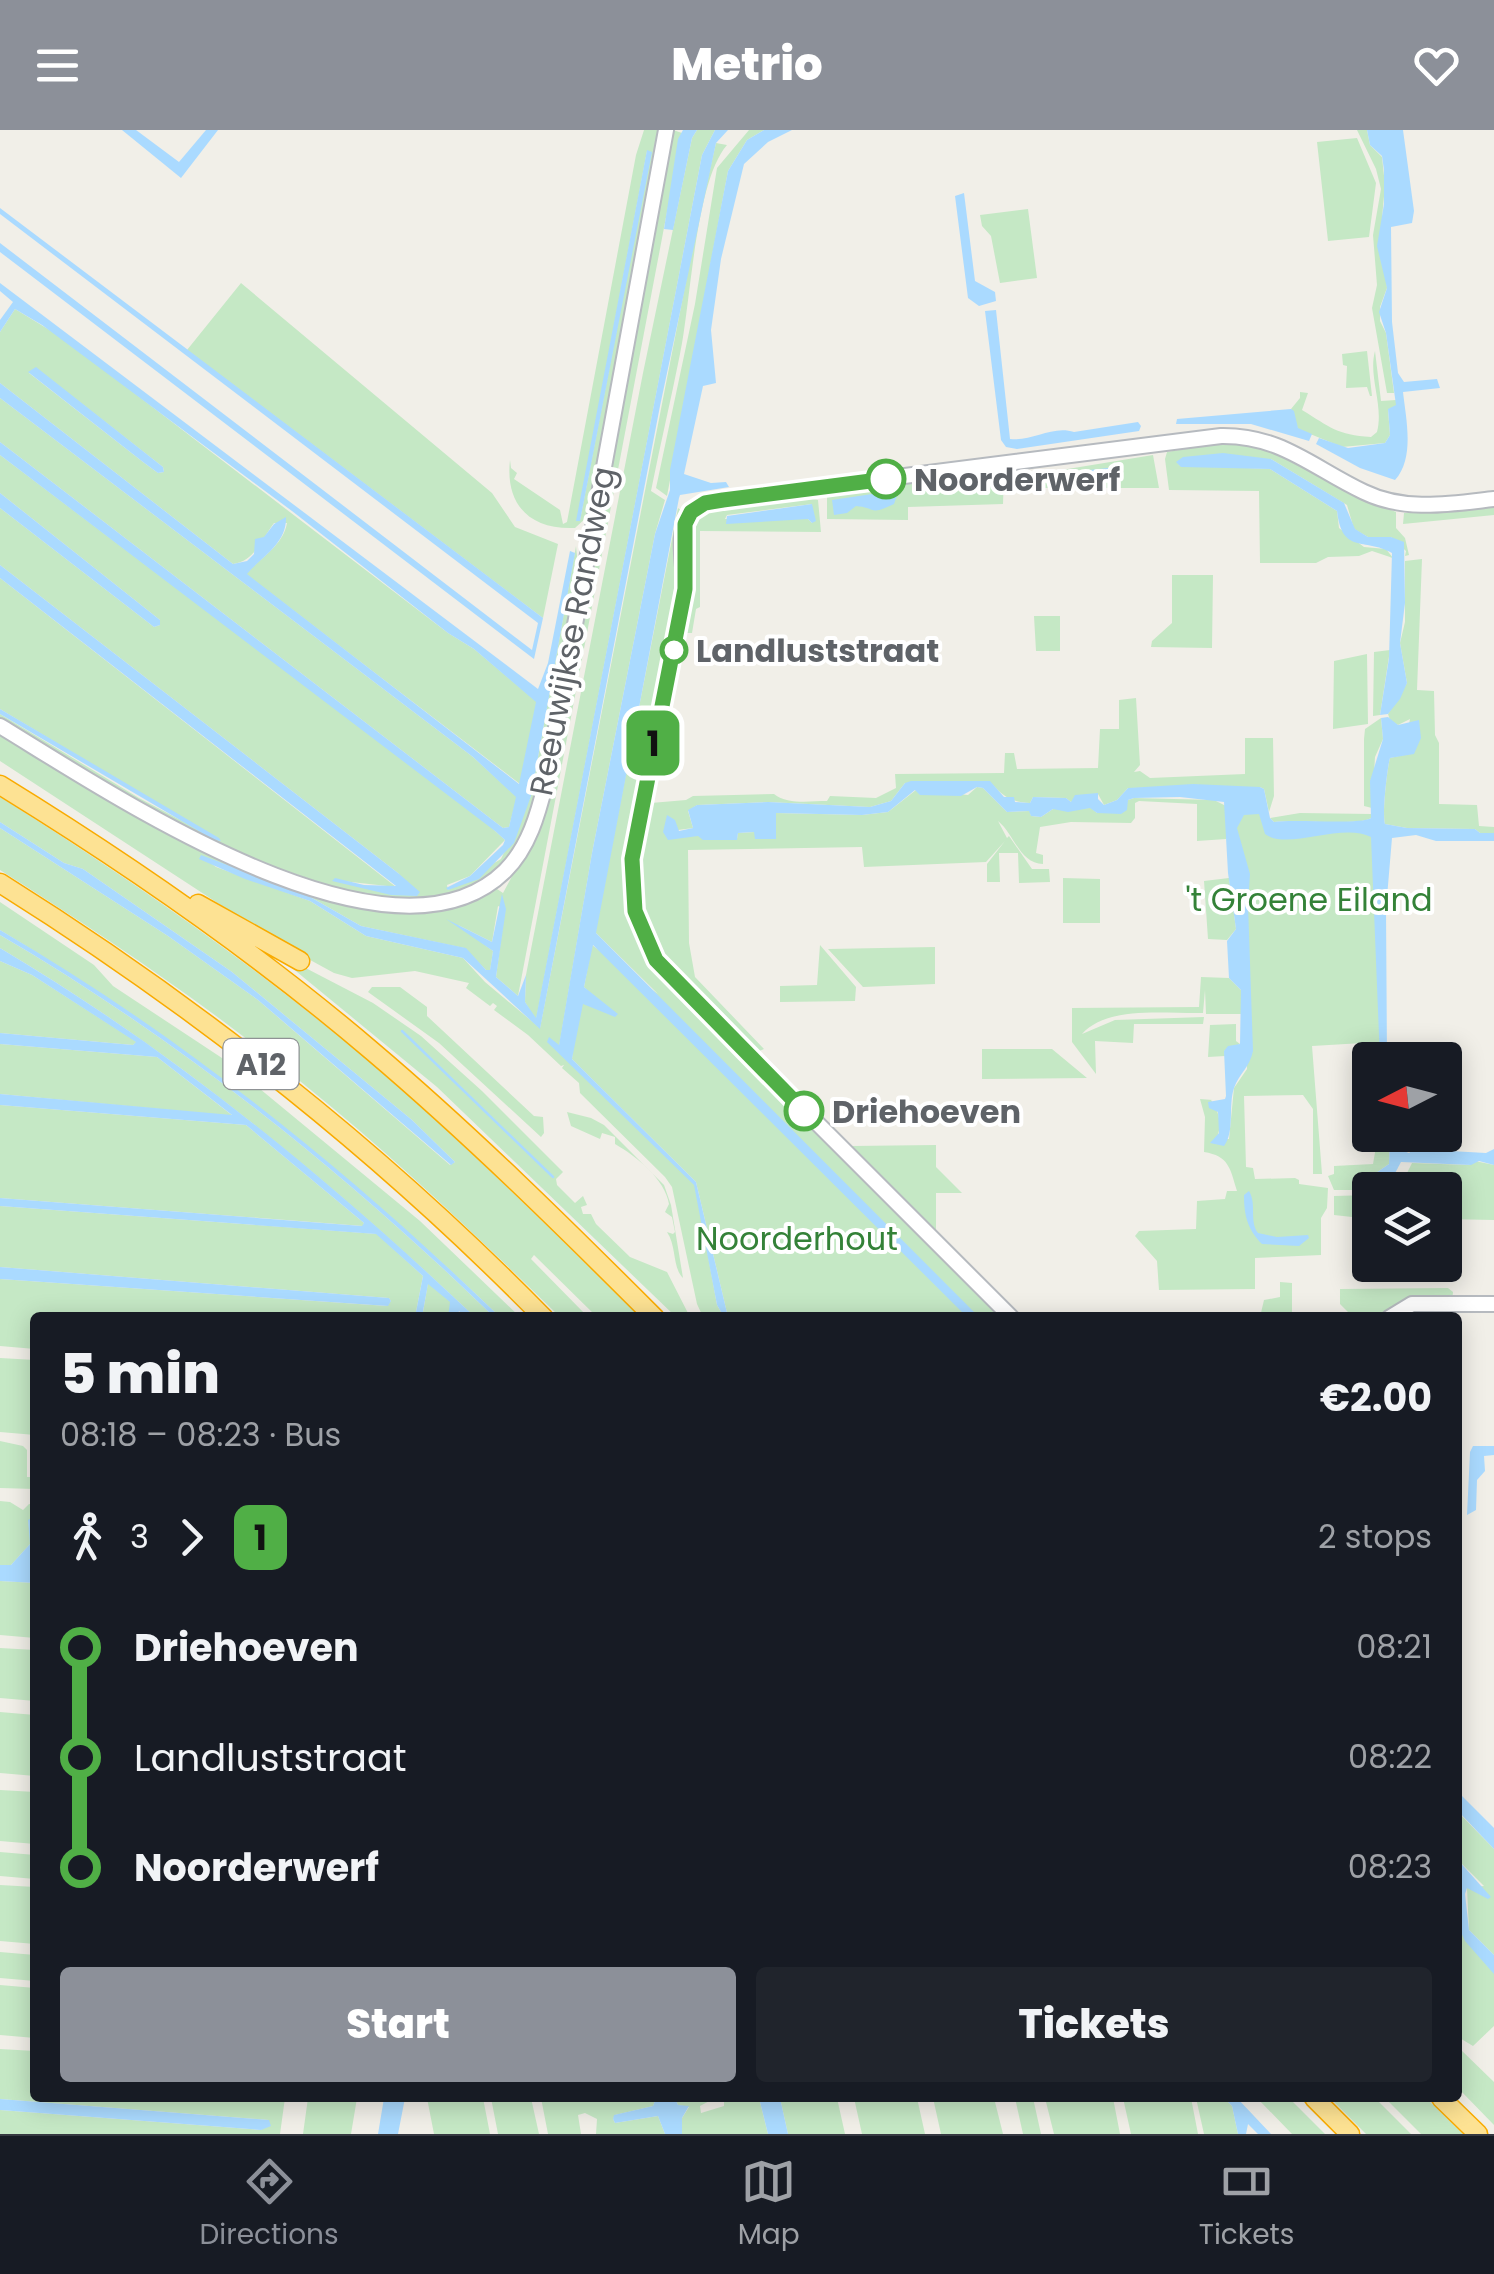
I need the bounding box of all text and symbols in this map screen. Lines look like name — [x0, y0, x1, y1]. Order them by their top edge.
text: Metrio — [671, 33, 823, 96]
icon: menu — [30, 38, 85, 93]
icon: heart — [1409, 38, 1464, 93]
place label: Noorderwerf — [914, 457, 1120, 502]
marker: Noorderwerf — [867, 460, 905, 498]
street label: Reeuwijkse Randweg — [518, 463, 626, 799]
place label: Landluststraat — [696, 628, 939, 673]
marker: Landluststraat — [661, 637, 687, 663]
line badge: 1 — [620, 710, 686, 776]
text: 1 — [646, 719, 660, 768]
park label: 't Groene Eiland — [1185, 877, 1433, 922]
road number: A12 — [224, 1039, 298, 1089]
north arrow — [1352, 1042, 1462, 1152]
map controls — [1352, 1042, 1462, 1282]
place label: Driehoeven — [832, 1089, 1021, 1134]
marker: Driehoeven — [785, 1092, 823, 1130]
button: layers — [1352, 1172, 1462, 1282]
park label: Noorderhout — [696, 1216, 898, 1261]
text: 5 min — [60, 1335, 220, 1412]
text: €2.00 — [1320, 1371, 1432, 1424]
text: 08:18 – 08:23 · Bus — [60, 1412, 341, 1457]
icon: walk — [60, 1510, 115, 1565]
icon: forward — [164, 1510, 219, 1565]
text: 1 — [254, 1513, 267, 1562]
text: 3 — [130, 1514, 149, 1559]
text: 2 stops — [1318, 1514, 1432, 1559]
text: Driehoeven — [134, 1621, 359, 1674]
text: 08:21 — [1356, 1624, 1432, 1669]
text: Landluststraat — [134, 1731, 407, 1784]
text: 08:22 — [1348, 1734, 1432, 1779]
text: Noorderwerf — [134, 1841, 379, 1894]
text: 08:23 — [1348, 1844, 1432, 1889]
button: Start — [60, 1967, 736, 2082]
button: Tickets — [756, 1967, 1432, 2082]
tab: Directions — [200, 2154, 339, 2256]
tab: Map — [738, 2154, 800, 2256]
tab: Tickets — [1199, 2154, 1294, 2256]

